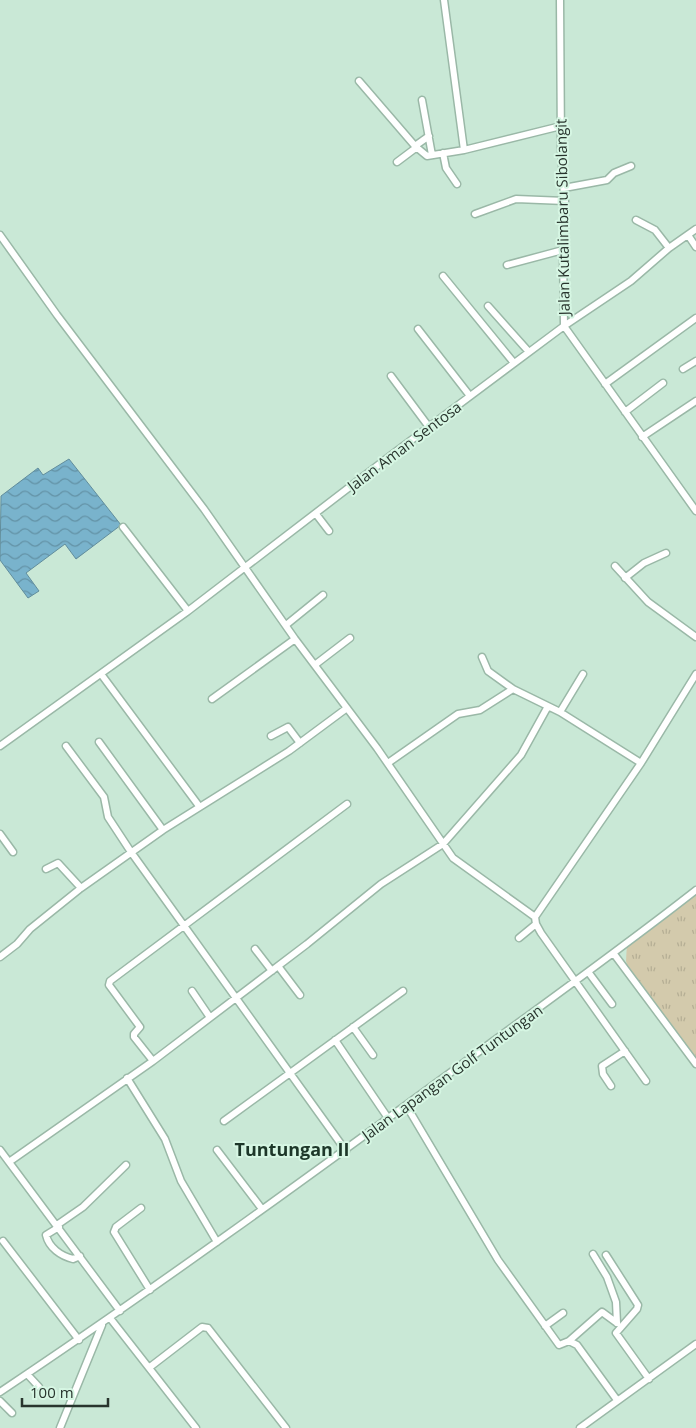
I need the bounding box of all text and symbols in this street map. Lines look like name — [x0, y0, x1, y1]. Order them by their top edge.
street label: Jalan Kutalimbaru Sibolangit — [550, 119, 574, 317]
street label: Jalan Aman Sentosa — [341, 396, 465, 497]
street label: Jalan Lapangan Golf Tuntungan — [356, 1000, 546, 1146]
district label: Tuntungan II — [234, 1137, 350, 1161]
scale bar — [22, 1376, 109, 1408]
text: 100 m — [30, 1382, 74, 1402]

